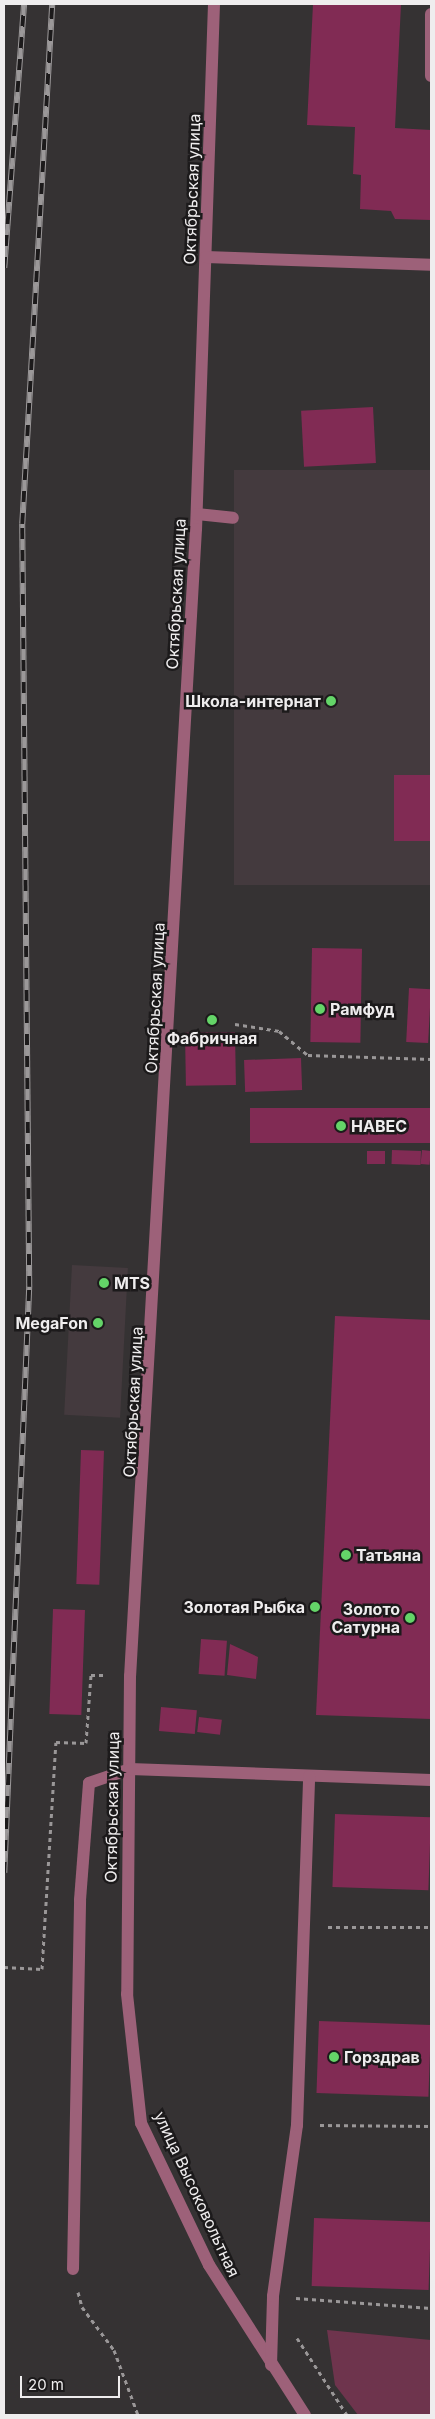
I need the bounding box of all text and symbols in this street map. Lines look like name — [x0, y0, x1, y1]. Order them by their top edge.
street label: Октябрьская улица — [180, 113, 204, 265]
street label: Октябрьская улица — [162, 518, 190, 670]
place label: Школа-интернат — [185, 691, 321, 711]
marker: Школа-интернат — [325, 695, 337, 707]
street label: Октябрьская улица — [141, 922, 169, 1074]
place label: Рамфуд — [330, 999, 394, 1019]
marker: Рамфуд — [314, 1003, 326, 1015]
marker: Фабричная — [206, 1014, 218, 1026]
place label: Фабричная — [167, 1028, 257, 1048]
place label: НАВЕС — [351, 1116, 407, 1136]
marker: НАВЕС — [335, 1120, 347, 1132]
place label: MTS — [114, 1273, 150, 1293]
marker: MTS — [98, 1277, 110, 1289]
place label: MegaFon — [15, 1313, 88, 1333]
marker: MegaFon — [92, 1317, 104, 1329]
street label: Октябрьская улица — [119, 1326, 147, 1478]
place label: Татьяна — [356, 1545, 421, 1565]
marker: Татьяна — [340, 1549, 352, 1561]
place label: Золотая Рыбка — [183, 1597, 305, 1617]
place label: Золото Сатурна — [331, 1599, 400, 1637]
marker: Золотая Рыбка — [309, 1601, 321, 1613]
marker: Золото Сатурна — [404, 1612, 416, 1624]
street label: Октябрьская улица — [101, 1731, 123, 1883]
place label: Горздрав — [344, 2047, 420, 2067]
marker: Горздрав — [328, 2051, 340, 2063]
street label: улица Высоковольтная — [150, 2108, 244, 2280]
scale bar — [22, 2366, 122, 2398]
text: 20 m — [28, 2375, 64, 2394]

